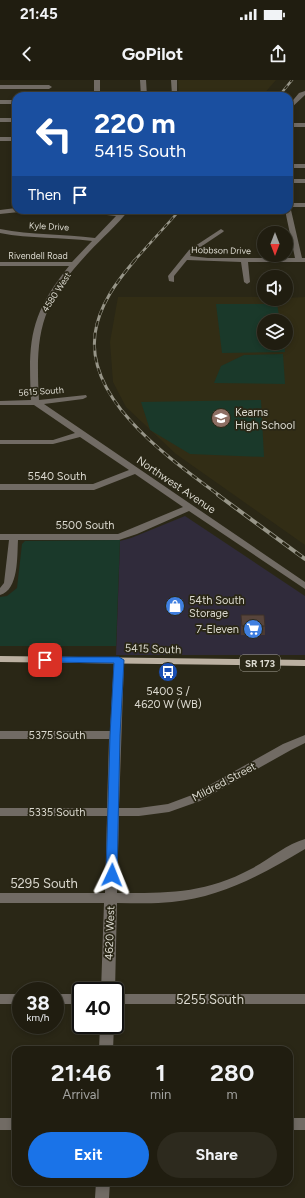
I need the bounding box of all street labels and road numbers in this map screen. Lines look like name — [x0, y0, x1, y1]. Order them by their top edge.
street label: Kyle Drive — [29, 219, 69, 233]
street label: Hobbson Drive — [191, 244, 251, 256]
street label: Rivendell Road — [8, 250, 68, 261]
street label: 4580 West — [39, 270, 73, 314]
street label: 5615 South — [18, 384, 64, 398]
street label: Northwest Avenue — [134, 454, 218, 516]
street label: 5540 South — [28, 470, 86, 483]
street label: 5500 South — [55, 519, 115, 532]
street label: 5415 South — [125, 642, 181, 656]
road number: SR 173 — [240, 655, 280, 671]
street label: 5375 South — [29, 729, 85, 742]
street label: Mildred Street — [190, 760, 258, 804]
street label: 5335 South — [29, 806, 85, 819]
street label: 5295 South — [10, 876, 78, 891]
street label: 4620 West — [103, 906, 117, 960]
street label: 5255 South — [176, 992, 244, 1007]

